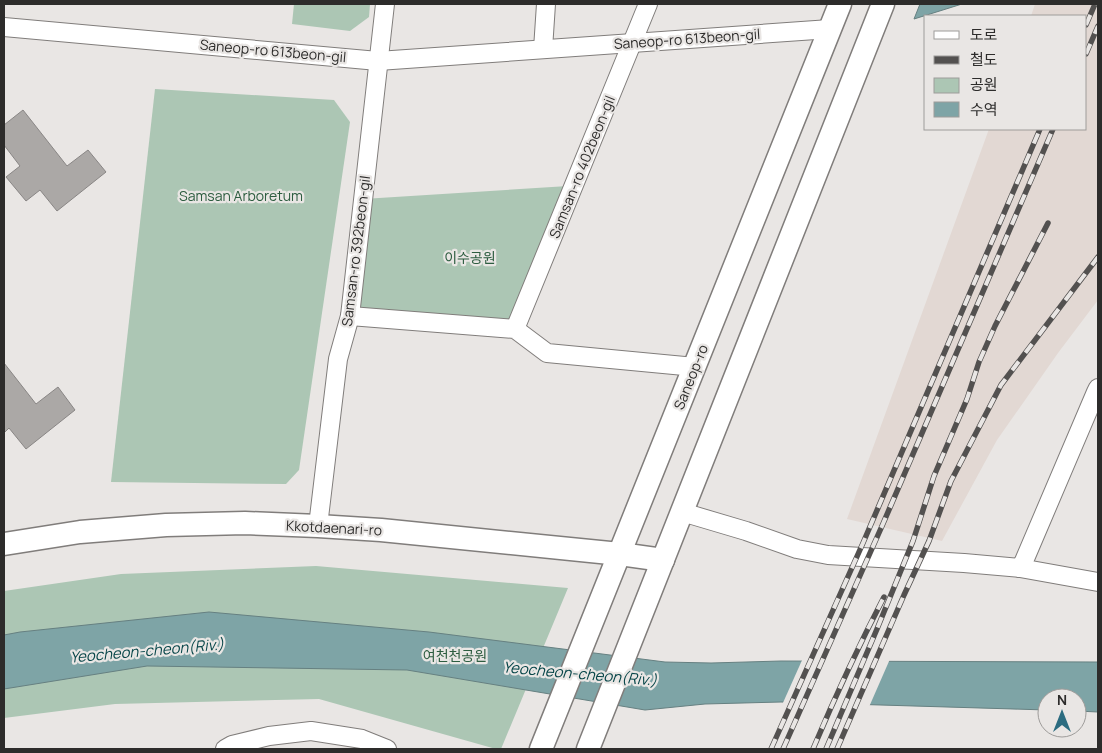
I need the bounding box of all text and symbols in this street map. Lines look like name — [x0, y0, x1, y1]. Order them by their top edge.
legend — [924, 15, 1087, 130]
street label: Saneop-ro 613beon-gil — [613, 24, 761, 53]
text: 도로 — [970, 24, 998, 45]
street label: Saneop-ro 613beon-gil — [199, 35, 347, 66]
text: 철도 — [970, 49, 998, 70]
text: 공원 — [970, 74, 998, 95]
street label: Samsan-ro 402beon-gil — [544, 93, 619, 241]
text: 수역 — [970, 99, 998, 120]
street label: Samsan-ro 392beon-gil — [337, 174, 374, 327]
park label: Samsan Arboretum — [179, 186, 303, 205]
park label: 이수공원 — [444, 248, 496, 267]
street label: Saneop-ro — [669, 341, 712, 412]
street label: Kkotdaenari-ro — [285, 515, 383, 540]
water label: Yeocheon-cheon(Riv.) — [69, 633, 225, 668]
park label: 여천천공원 — [423, 646, 487, 665]
water label: Yeocheon-cheon(Riv.) — [502, 656, 658, 691]
north arrow — [1037, 688, 1087, 738]
text: N — [1057, 690, 1067, 709]

